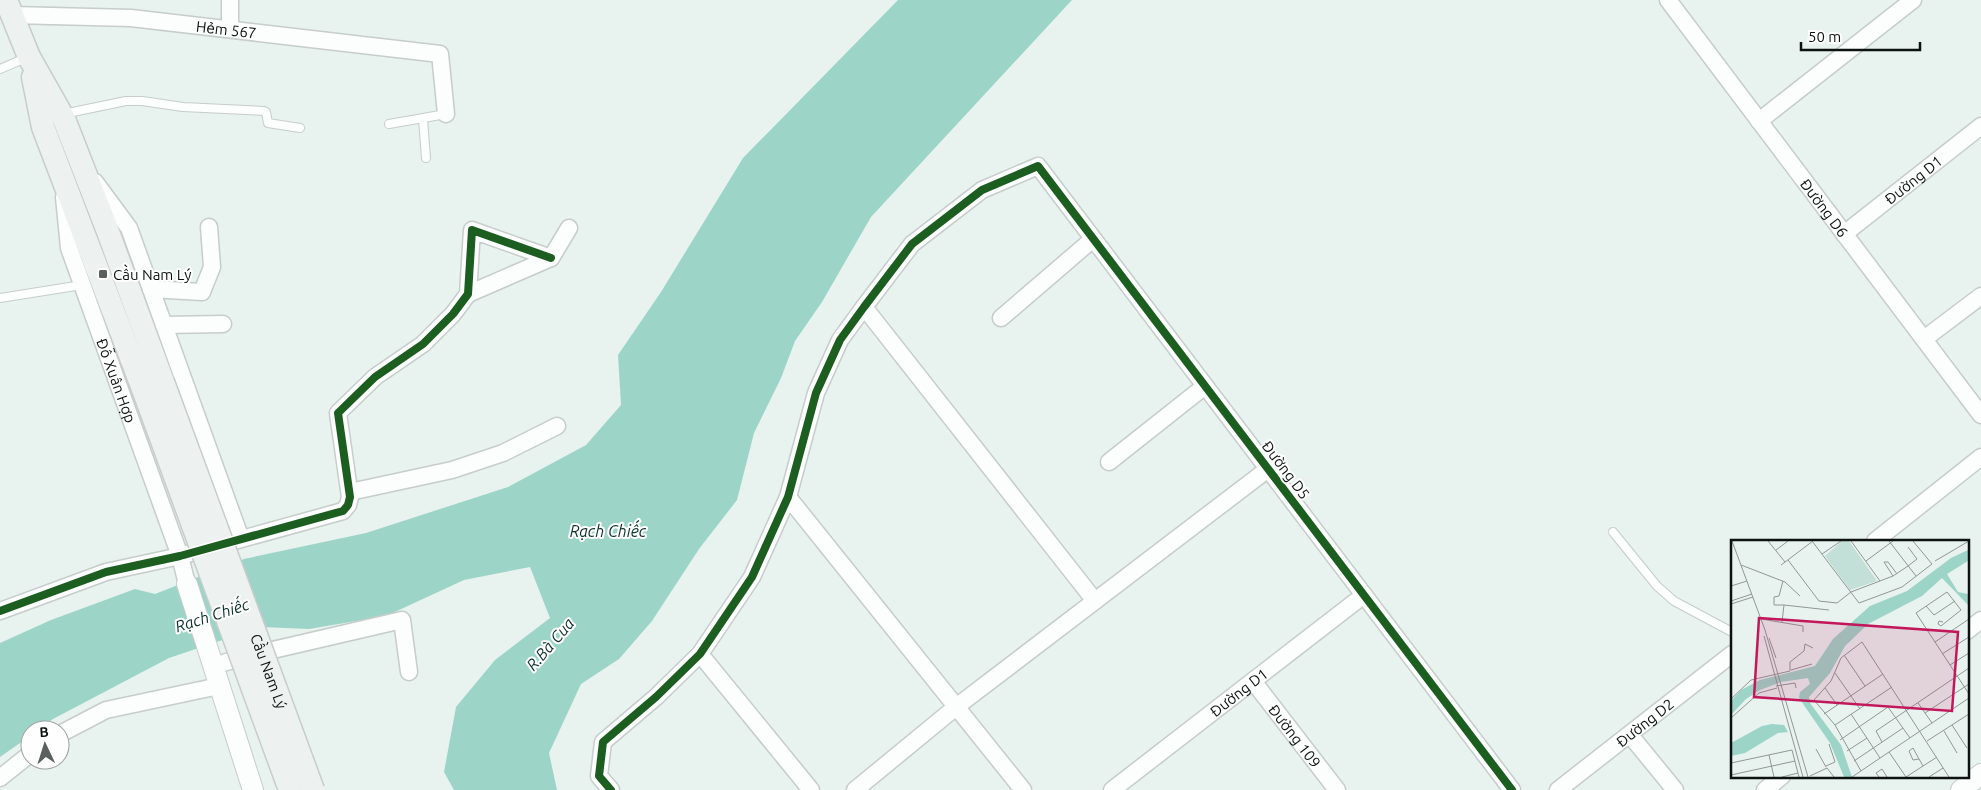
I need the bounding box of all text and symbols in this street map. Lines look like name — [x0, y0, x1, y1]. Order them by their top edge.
street label: Hẻm 567 — [195, 17, 257, 41]
scale bar — [1801, 20, 1920, 52]
text: 50 m — [1808, 28, 1841, 45]
street label: Đường D1 — [1881, 152, 1945, 207]
street label: Đường D6 — [1797, 175, 1852, 240]
place label: Cầu Nam Lý — [113, 264, 191, 283]
marker: Cầu Nam Lý — [97, 268, 109, 280]
street label: Đỗ Xuân Hợp — [94, 336, 140, 425]
street label: Đường D5 — [1259, 438, 1313, 502]
water label: Rạch Chiếc — [570, 519, 647, 540]
inset map — [1731, 540, 1968, 778]
water label: Rạch Chiếc — [172, 592, 252, 635]
water label: R.Bà Cua — [522, 614, 578, 674]
street label: Cầu Nam Lý — [248, 631, 291, 711]
street label: Đường D1 — [1206, 664, 1271, 720]
street label: Đường D2 — [1613, 695, 1677, 750]
street label: Đường 109 — [1266, 701, 1325, 770]
north arrow — [20, 720, 70, 770]
text: B — [39, 724, 49, 740]

